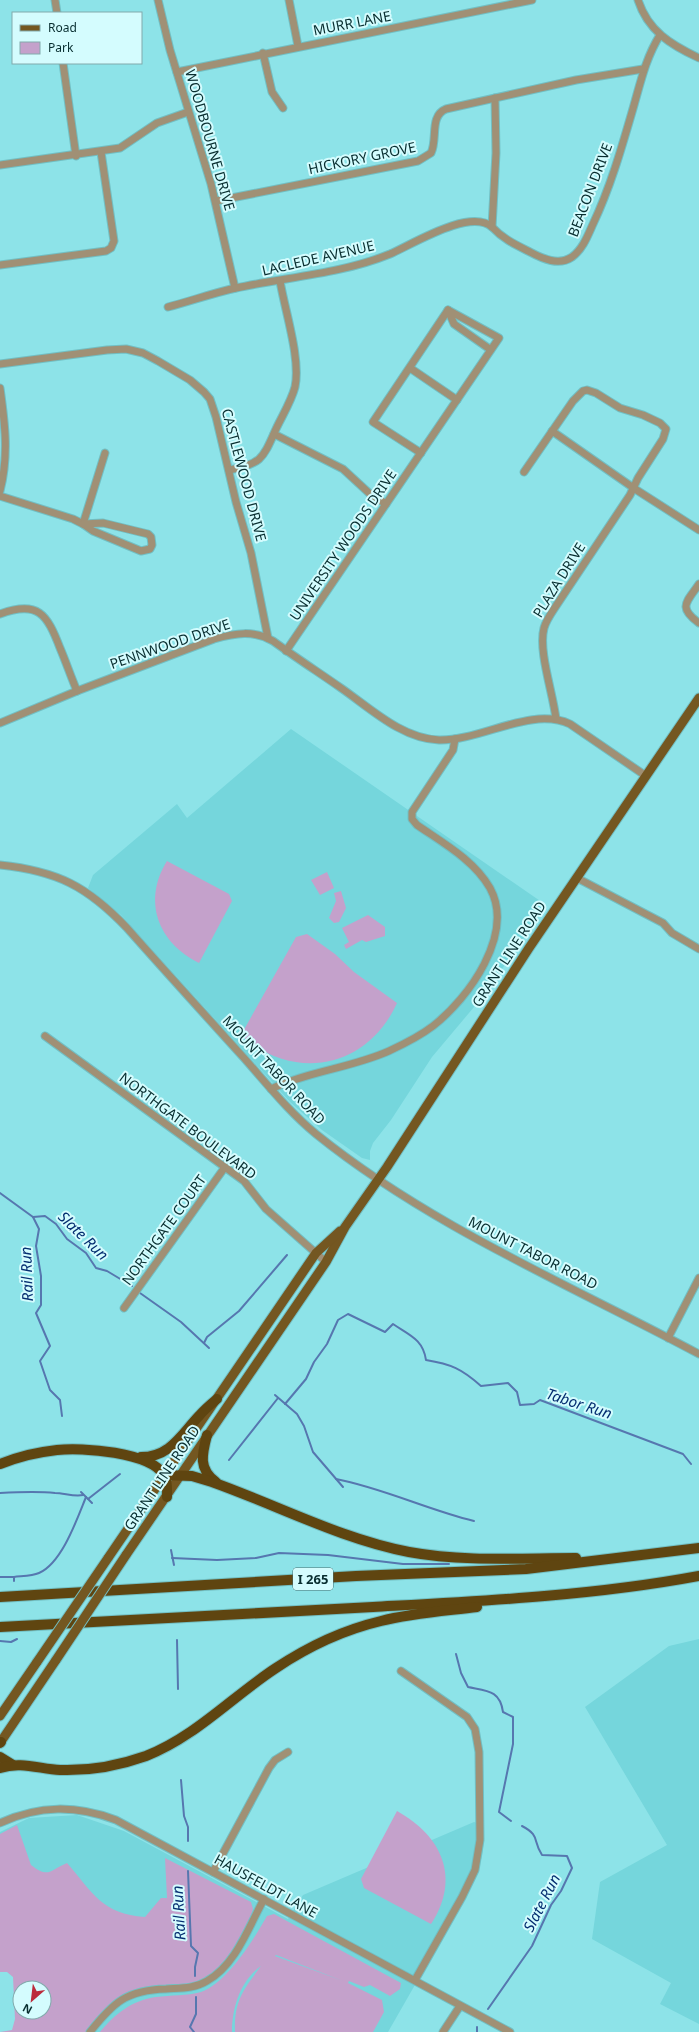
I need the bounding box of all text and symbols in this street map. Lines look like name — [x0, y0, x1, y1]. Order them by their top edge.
street label: MURR LANE — [311, 6, 392, 39]
legend — [12, 12, 142, 64]
text: Road — [48, 19, 77, 36]
text: Park — [48, 39, 74, 56]
street label: WOODBOURNE DRIVE — [181, 67, 240, 213]
street label: HICKORY GROVE — [306, 137, 417, 178]
street label: BEACON DRIVE — [563, 140, 616, 240]
street label: LACLEDE AVENUE — [260, 235, 376, 280]
street label: CASTLEWOOD DRIVE — [218, 406, 271, 543]
street label: UNIVERSITY WOODS DRIVE — [285, 465, 400, 624]
street label: PLAZA DRIVE — [528, 539, 589, 621]
street label: PENNWOOD DRIVE — [107, 614, 232, 673]
street label: GRANT LINE ROAD — [467, 897, 550, 1010]
street label: MOUNT TABOR ROAD — [219, 1011, 330, 1128]
street label: NORTHGATE BOULEVARD — [116, 1068, 261, 1183]
street label: NORTHGATE COURT — [117, 1171, 210, 1289]
water label: Slate Run — [54, 1206, 113, 1264]
street label: MOUNT TABOR ROAD — [465, 1212, 601, 1293]
water label: Rail Run — [15, 1246, 37, 1302]
water label: Tabor Run — [544, 1383, 615, 1423]
street label: GRANT LINE ROAD — [119, 1422, 204, 1534]
road number: I 265 — [293, 1568, 333, 1590]
street label: HAUSFELDT LANE — [211, 1849, 321, 1922]
water label: Slate Run — [518, 1870, 564, 1935]
water label: Rail Run — [167, 1885, 189, 1941]
north arrow — [12, 1980, 52, 2020]
text: N — [20, 2001, 35, 2018]

